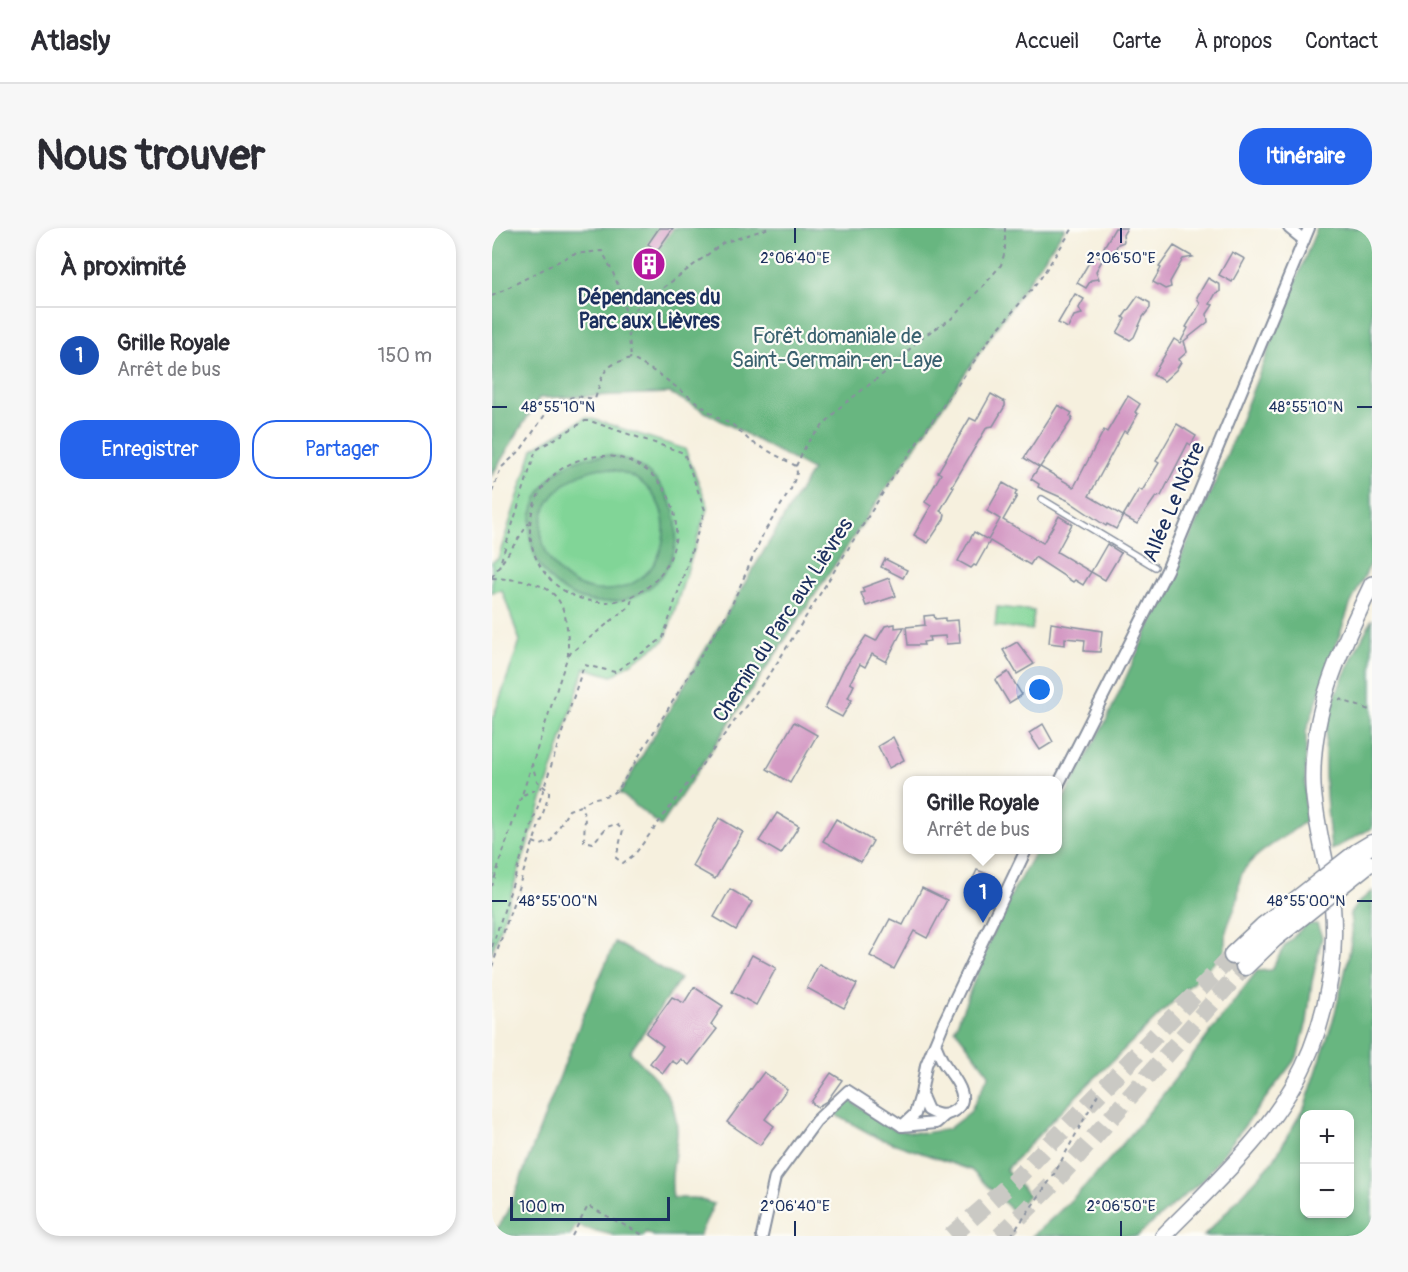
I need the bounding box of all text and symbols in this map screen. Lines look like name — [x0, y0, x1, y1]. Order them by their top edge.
text: Atlasly — [30, 24, 110, 59]
text: Accueil — [1015, 28, 1079, 55]
text: Carte — [1112, 28, 1161, 55]
text: À propos — [1194, 28, 1272, 55]
text: Contact — [1305, 28, 1378, 55]
button: Itinéraire — [1239, 128, 1372, 185]
text: Nous trouver — [36, 130, 265, 182]
building icon: Dépendances du Parc aux Lièvres — [631, 246, 667, 282]
text: 2°06'40"E — [760, 249, 830, 268]
text: 2°06'50"E — [1086, 249, 1156, 268]
text: À proximité — [60, 251, 187, 283]
place label: Dépendances du Parc aux Lièvres — [577, 284, 721, 335]
park label: Forêt domaniale de Saint-Germain-en-Laye — [732, 323, 943, 374]
text: Grille Royale — [117, 329, 230, 357]
text: 1 — [76, 343, 83, 368]
text: 150 m — [378, 343, 432, 368]
text: Arrêt de bus — [117, 357, 220, 382]
text: 48°55'10"N — [521, 398, 595, 417]
text: 48°55'10"N — [1269, 398, 1343, 417]
button: Enregistrer — [60, 420, 240, 479]
button: Partager — [252, 420, 432, 479]
street label: Allée Le Nôtre — [1137, 437, 1212, 566]
street label: Chemin du Parc aux Lièvres — [707, 512, 860, 727]
your location — [1025, 675, 1054, 704]
popup — [903, 776, 1062, 854]
text: Grille Royale — [926, 789, 1039, 817]
text: Arrêt de bus — [926, 817, 1029, 842]
pin: 1 — [964, 874, 1002, 923]
text: 48°55'00"N — [519, 892, 597, 911]
text: 48°55'00"N — [1267, 892, 1345, 911]
map controls — [1300, 1110, 1354, 1218]
button: + — [1300, 1110, 1354, 1164]
button: − — [1300, 1164, 1354, 1218]
scale bar — [510, 1194, 670, 1222]
text: 100 m — [519, 1197, 565, 1217]
text: 2°06'40"E — [760, 1197, 830, 1216]
text: 2°06'50"E — [1086, 1197, 1156, 1216]

